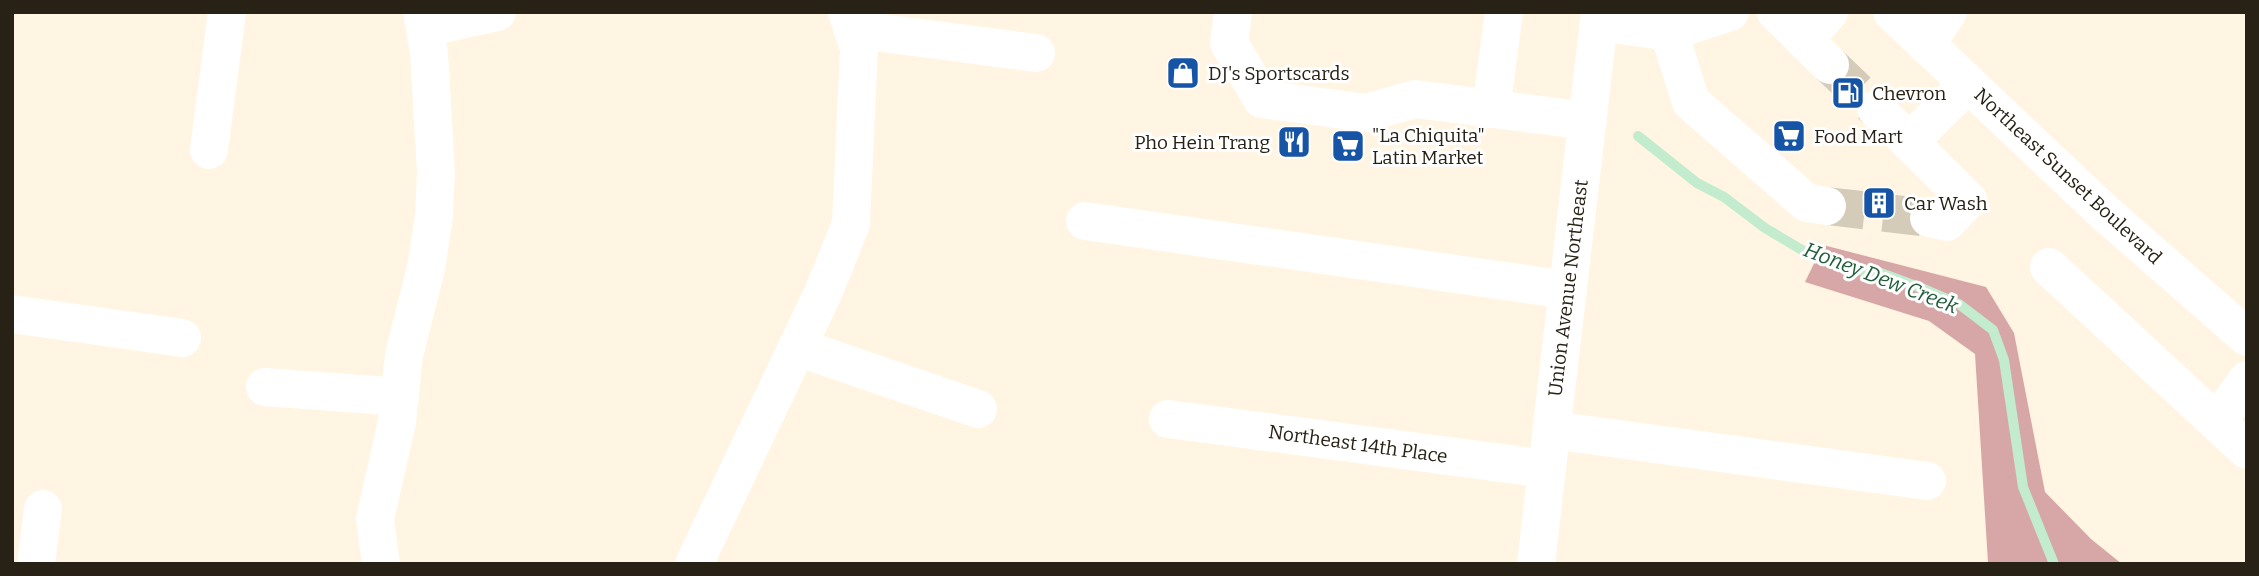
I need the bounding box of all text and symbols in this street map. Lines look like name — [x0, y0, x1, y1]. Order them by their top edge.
shop icon: DJ's Sportscards — [1164, 54, 1202, 92]
place label: DJ's Sportscards — [1208, 62, 1350, 85]
fuel station icon: Chevron — [1829, 74, 1867, 112]
place label: Chevron — [1872, 82, 1946, 105]
street label: Northeast Sunset Boulevard — [1970, 83, 2166, 269]
supermarket icon: Food Mart — [1770, 117, 1808, 155]
restaurant icon: Pho Hein Trang — [1275, 123, 1313, 161]
place label: "La Chiquita" Latin Market — [1372, 124, 1485, 169]
place label: Food Mart — [1814, 125, 1903, 148]
supermarket icon: "La Chiquita" Latin Market — [1329, 127, 1367, 165]
place label: Pho Hein Trang — [1134, 131, 1270, 154]
street label: Union Avenue Northeast — [1543, 178, 1593, 398]
building icon: Car Wash — [1860, 184, 1898, 222]
place label: Car Wash — [1904, 192, 1988, 215]
water label: Honey Dew Creek — [1800, 237, 1962, 320]
street label: Northeast 14th Place — [1267, 420, 1449, 468]

